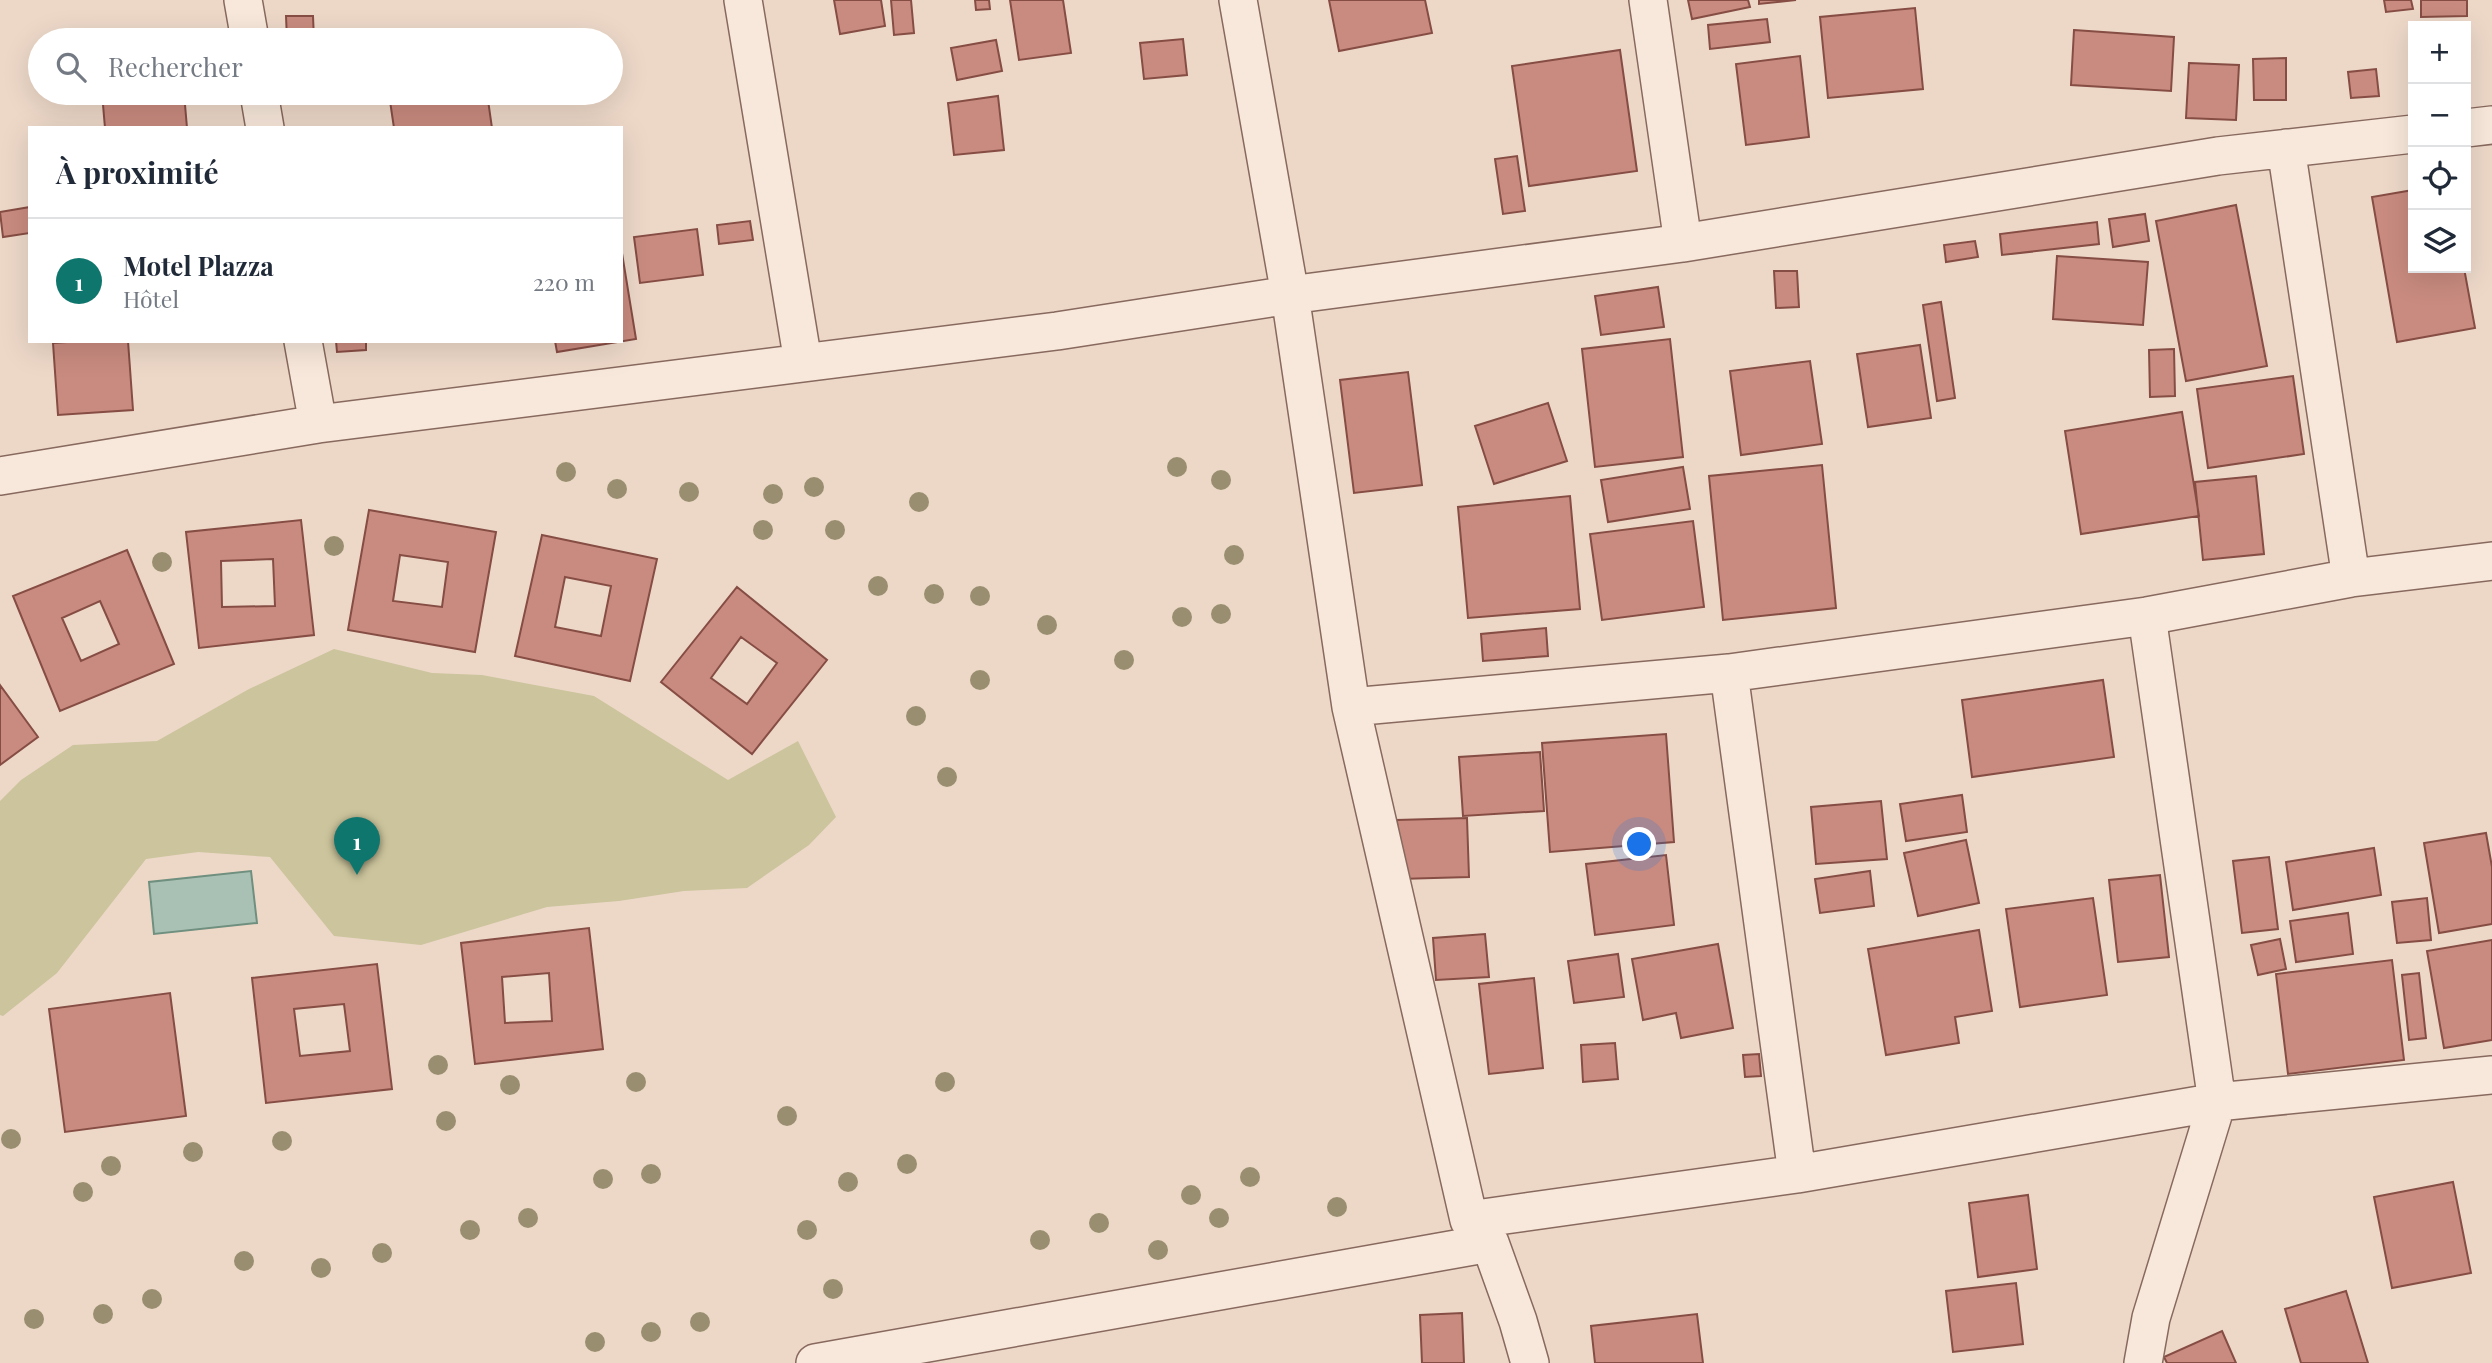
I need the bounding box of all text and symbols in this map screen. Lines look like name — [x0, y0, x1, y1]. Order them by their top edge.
map controls — [2408, 21, 2471, 273]
button: + — [2408, 21, 2471, 84]
search box — [28, 28, 623, 105]
icon: search — [52, 48, 90, 86]
text: Rechercher — [108, 49, 243, 84]
button: − — [2408, 84, 2471, 147]
button: locate — [2408, 147, 2471, 210]
text: À proximité — [56, 152, 219, 192]
button: layers — [2408, 210, 2471, 273]
text: Motel Plazza — [123, 248, 274, 283]
text: 1 — [75, 266, 83, 297]
text: 220 m — [533, 266, 595, 297]
text: Hôtel — [123, 283, 179, 314]
pin: 1 — [334, 817, 380, 875]
your location — [1622, 827, 1656, 861]

